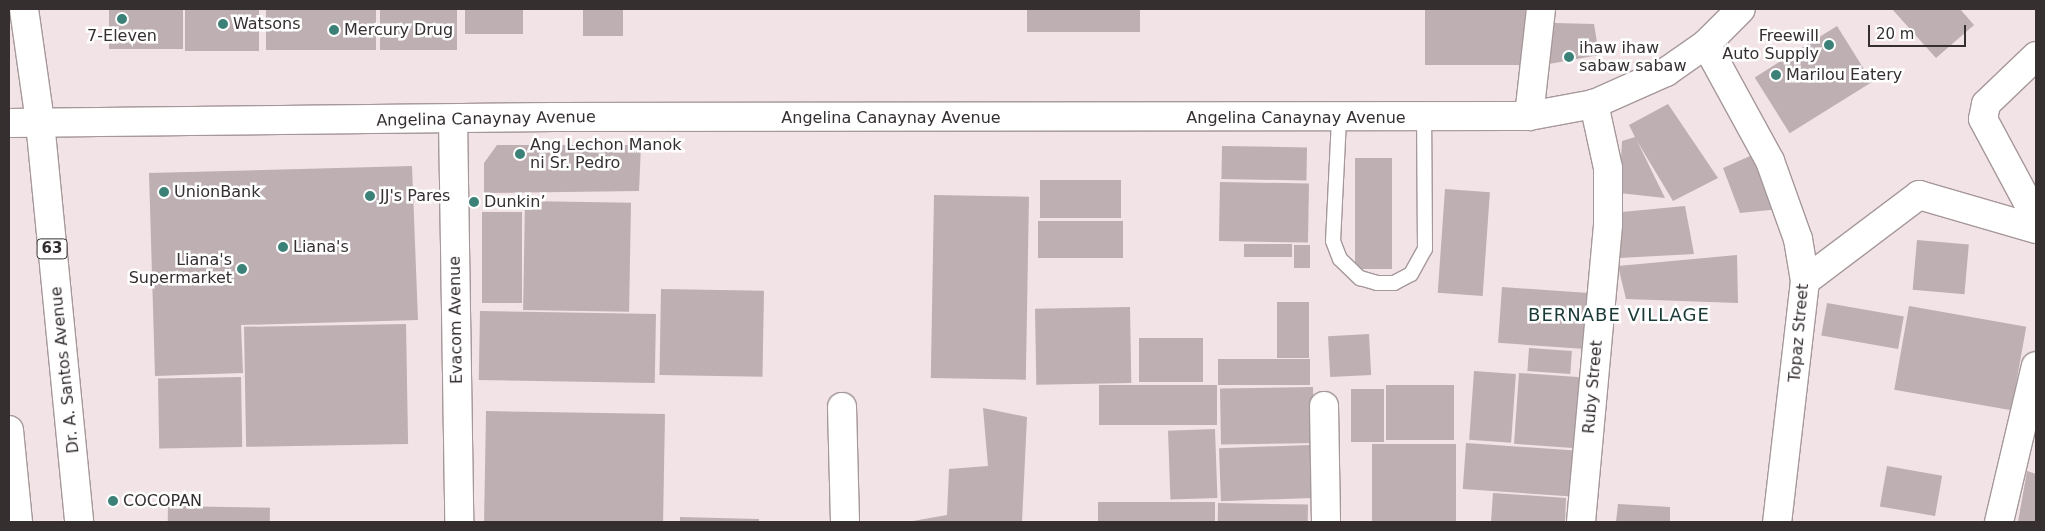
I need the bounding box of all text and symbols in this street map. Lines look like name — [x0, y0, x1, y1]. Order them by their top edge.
marker: 7-Eleven — [116, 13, 128, 25]
place label: Watsons — [233, 14, 300, 34]
scale bar — [1870, 15, 1968, 47]
marker: Watsons — [217, 18, 229, 30]
place label: Mercury Drug — [344, 20, 453, 40]
marker: Mercury Drug — [328, 24, 340, 36]
text: 20 m — [1876, 25, 1914, 43]
place label: 7-Eleven — [87, 26, 157, 46]
place label: Freewill Auto Supply — [1722, 26, 1819, 64]
place label: ihaw ihaw sabaw sabaw — [1579, 38, 1686, 76]
marker: Freewill Auto Supply — [1823, 39, 1835, 51]
marker: ihaw ihaw sabaw sabaw — [1563, 51, 1575, 63]
place label: Marilou Eatery — [1786, 65, 1902, 85]
marker: Marilou Eatery — [1770, 69, 1782, 81]
street label: Angelina Canaynay Avenue — [376, 107, 596, 131]
street label: Angelina Canaynay Avenue — [781, 108, 1001, 128]
street label: Angelina Canaynay Avenue — [1186, 108, 1406, 128]
place label: Ang Lechon Manok ni Sr. Pedro — [530, 135, 682, 173]
marker: Ang Lechon Manok ni Sr. Pedro — [514, 148, 526, 160]
place label: UnionBank — [174, 182, 260, 202]
marker: UnionBank — [158, 186, 170, 198]
place label: JJ's Pares — [380, 186, 450, 206]
marker: JJ's Pares — [364, 190, 376, 202]
place label: Dunkin’ — [484, 192, 546, 212]
marker: Dunkin’ — [468, 196, 480, 208]
road number: 63 — [36, 236, 68, 262]
place label: Liana's — [293, 237, 349, 257]
marker: Liana's — [277, 241, 289, 253]
place label: Liana's Supermarket — [129, 250, 232, 288]
street label: Evacom Avenue — [445, 256, 467, 384]
marker: Liana's Supermarket — [236, 263, 248, 275]
street label: Topaz Street — [1785, 283, 1813, 383]
street label: Dr. A. Santos Avenue — [47, 286, 83, 454]
district label: BERNABE VILLAGE — [1526, 304, 1712, 326]
street label: Ruby Street — [1579, 339, 1607, 435]
place label: COCOPAN — [123, 491, 202, 511]
marker: COCOPAN — [107, 495, 119, 507]

